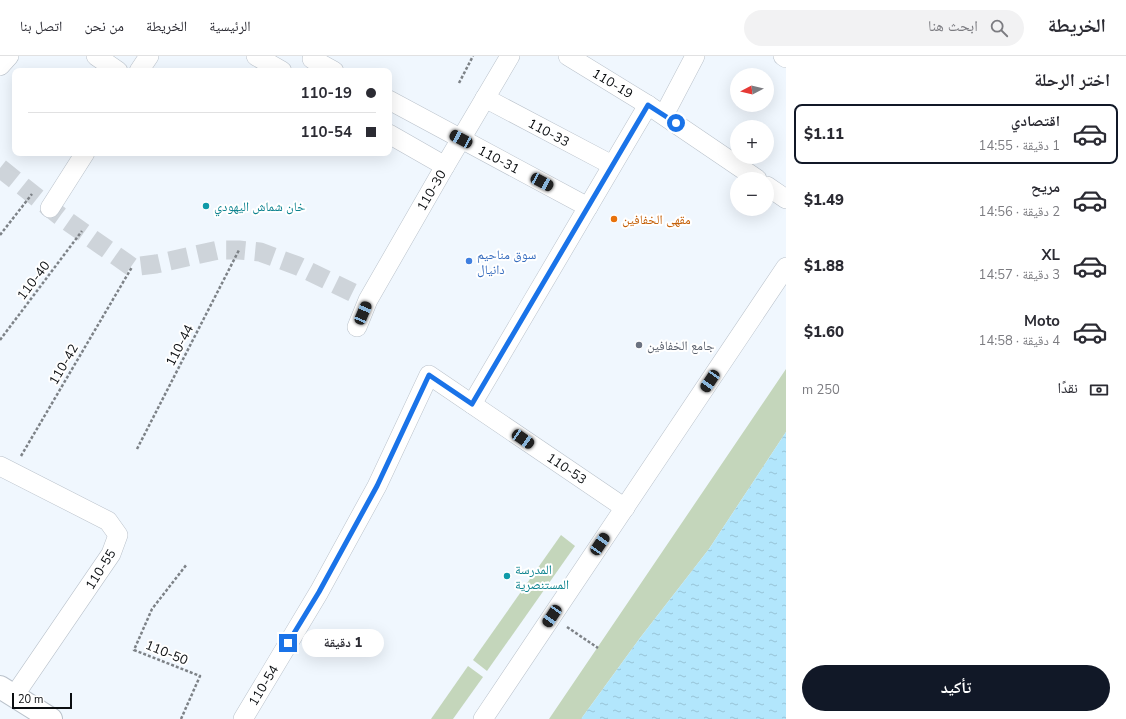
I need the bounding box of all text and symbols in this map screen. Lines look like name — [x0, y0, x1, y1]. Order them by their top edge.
search box — [744, 10, 1024, 46]
text: الخريطة — [1048, 13, 1106, 39]
text: ابحث هنا — [928, 16, 978, 36]
text: اتصل بنا — [20, 17, 62, 36]
text: من نحن — [84, 17, 124, 36]
text: الخريطة — [146, 17, 187, 36]
text: الرئيسية — [209, 17, 251, 36]
icon: search — [988, 17, 1010, 39]
street label: 110-19 — [589, 65, 636, 103]
north arrow — [730, 68, 774, 112]
map controls — [730, 68, 774, 216]
text: اختر الرحلة — [1034, 68, 1110, 92]
text: 110-19 — [300, 83, 352, 103]
text: اقتصادي — [1011, 111, 1060, 131]
street label: 110-33 — [525, 114, 572, 151]
route start — [667, 114, 685, 132]
icon: car — [1072, 116, 1108, 152]
button: + — [730, 120, 774, 164]
text: 110-54 — [300, 122, 352, 142]
text: $1.11 — [804, 124, 844, 144]
car — [448, 128, 474, 150]
text: 1 دقيقة · 14:55 — [979, 137, 1060, 155]
street label: 110-31 — [475, 141, 522, 178]
street label: 110-30 — [413, 167, 451, 214]
car — [529, 171, 555, 193]
button: − — [730, 172, 774, 216]
text: مريح — [1031, 177, 1060, 197]
icon: car — [1072, 182, 1108, 218]
text: $1.49 — [804, 190, 844, 210]
place label: خان شماش اليهودي — [214, 198, 305, 217]
marker: خان شماش اليهودي — [201, 201, 211, 211]
text: 2 دقيقة · 14:56 — [979, 203, 1060, 221]
place label: مقهى الخفافين — [622, 211, 691, 229]
marker: مقهى الخفافين — [609, 214, 619, 224]
text: XL — [1041, 245, 1060, 265]
place label: سوق مناحيم دانيال — [477, 246, 536, 279]
icon: car — [1072, 248, 1108, 284]
marker: سوق مناحيم دانيال — [464, 256, 474, 266]
text: $1.88 — [804, 256, 844, 276]
street label: 110-40 — [13, 257, 54, 304]
text: 3 دقيقة · 14:57 — [979, 266, 1060, 284]
car — [353, 300, 373, 326]
text: Moto — [1024, 311, 1060, 331]
icon: car — [1072, 314, 1108, 350]
street label: 110-44 — [162, 321, 198, 369]
text: $1.60 — [804, 322, 844, 342]
text: 4 دقيقة · 14:58 — [979, 332, 1060, 350]
place label: جامع الخفافين — [647, 337, 715, 355]
marker: جامع الخفافين — [634, 340, 644, 350]
street label: 110-42 — [45, 341, 83, 388]
car — [698, 368, 722, 394]
text: نقدًا — [1057, 378, 1078, 398]
icon: cash — [1088, 379, 1110, 401]
text: 250 m — [802, 381, 840, 399]
car — [510, 427, 536, 451]
street label: 110-53 — [543, 449, 590, 489]
car — [588, 531, 612, 557]
street label: 110-55 — [81, 546, 120, 593]
place label: المدرسة المستنصرية — [515, 561, 569, 594]
marker: المدرسة المستنصرية — [502, 571, 512, 581]
car — [540, 603, 564, 629]
callout: 1 دقيقة — [302, 629, 384, 657]
route end — [279, 634, 297, 652]
text: 1 دقيقة — [324, 634, 362, 652]
street label: 110-50 — [143, 636, 191, 670]
street label: 110-54 — [245, 662, 283, 709]
button: تأكيد — [802, 665, 1110, 711]
scale bar — [12, 691, 72, 710]
text: 20 m — [18, 692, 43, 707]

